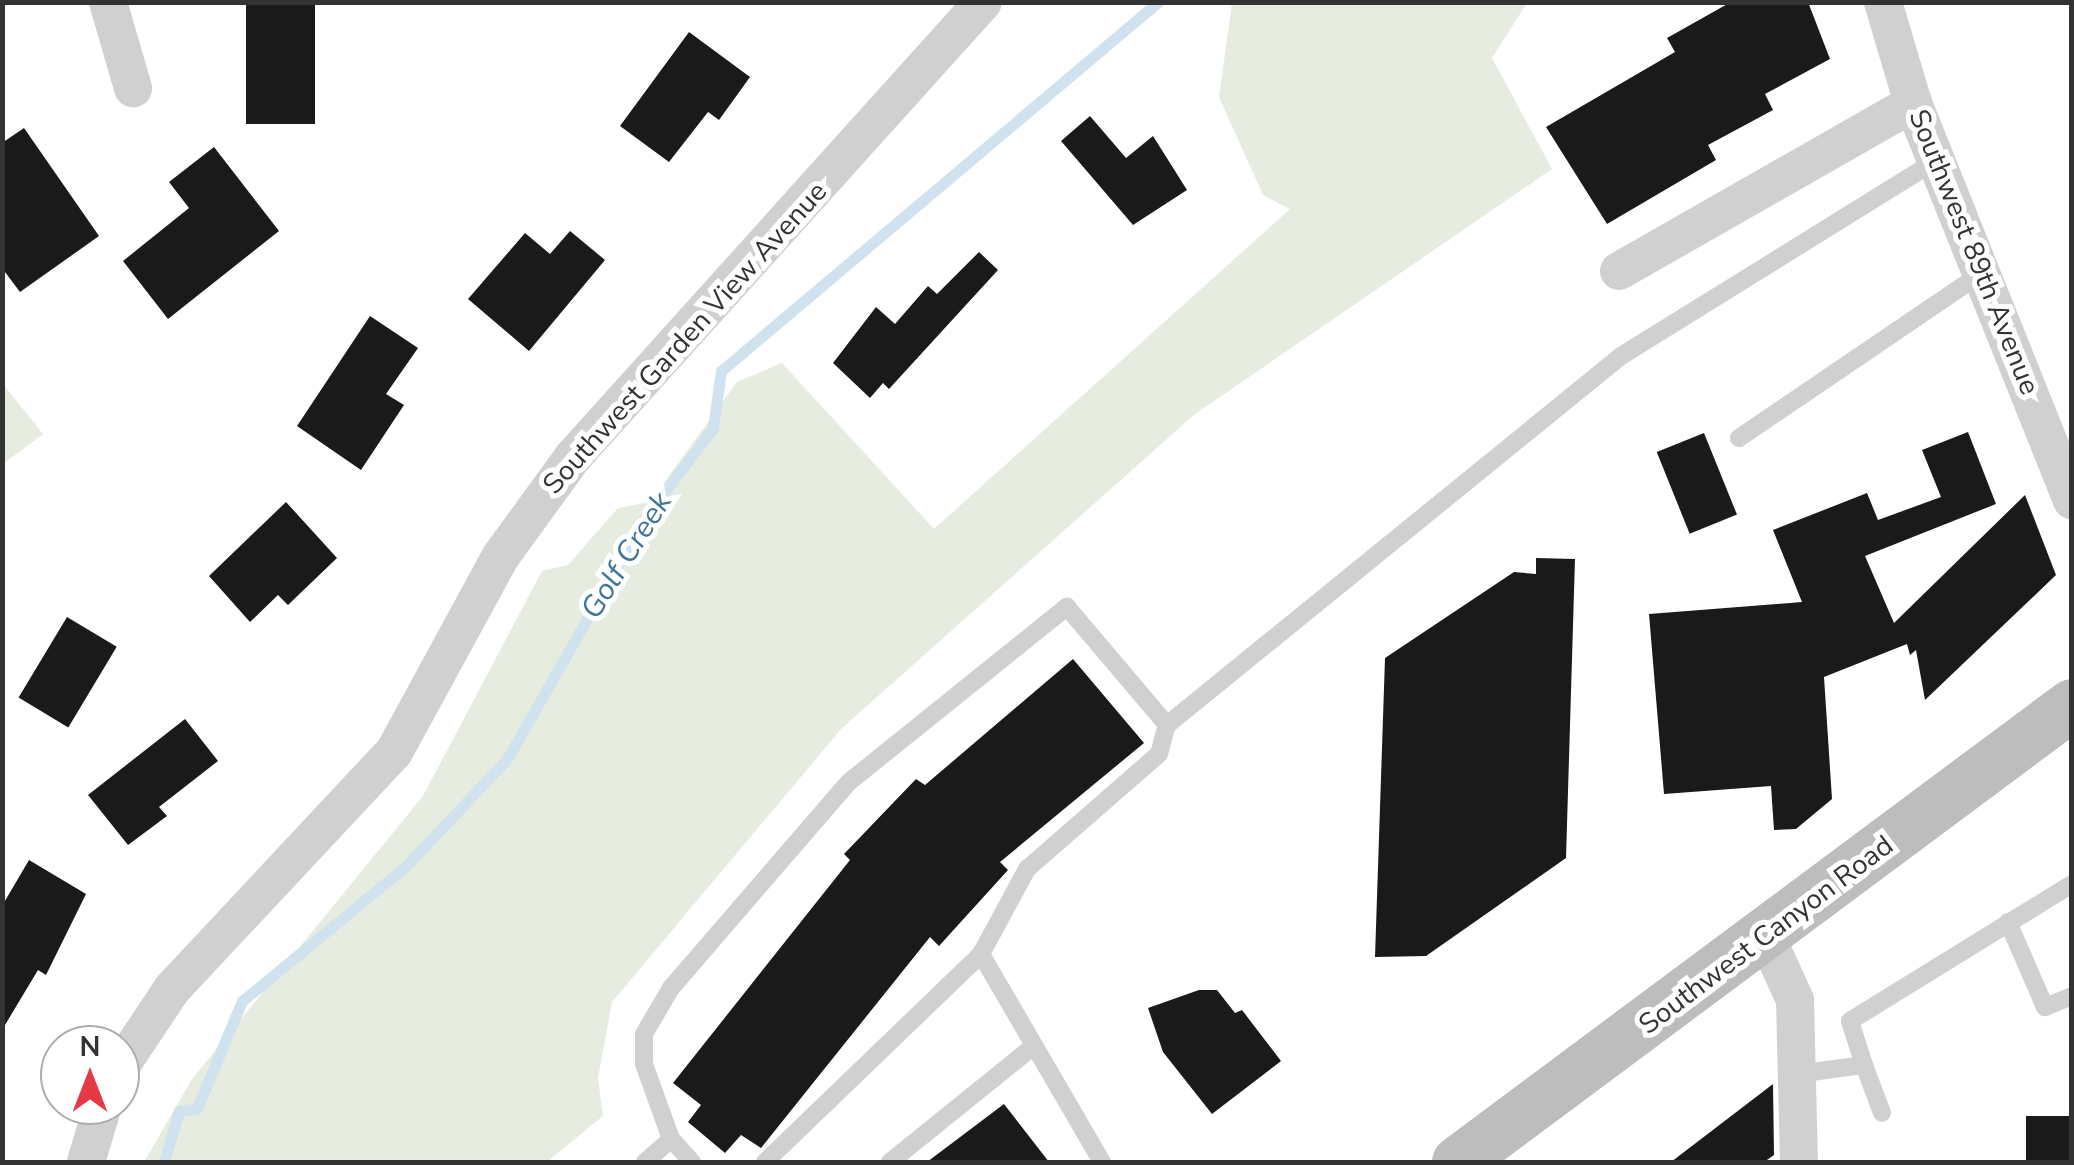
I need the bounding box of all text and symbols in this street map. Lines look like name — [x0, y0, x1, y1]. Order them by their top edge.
street label: Southwest 89th Avenue — [1901, 105, 2047, 399]
street label: Southwest Garden View Avenue — [536, 175, 834, 501]
water label: Golf Creek — [574, 486, 680, 626]
street label: Southwest Canyon Road — [1632, 828, 1900, 1042]
north arrow — [40, 1025, 140, 1125]
text: N — [80, 1028, 100, 1066]

